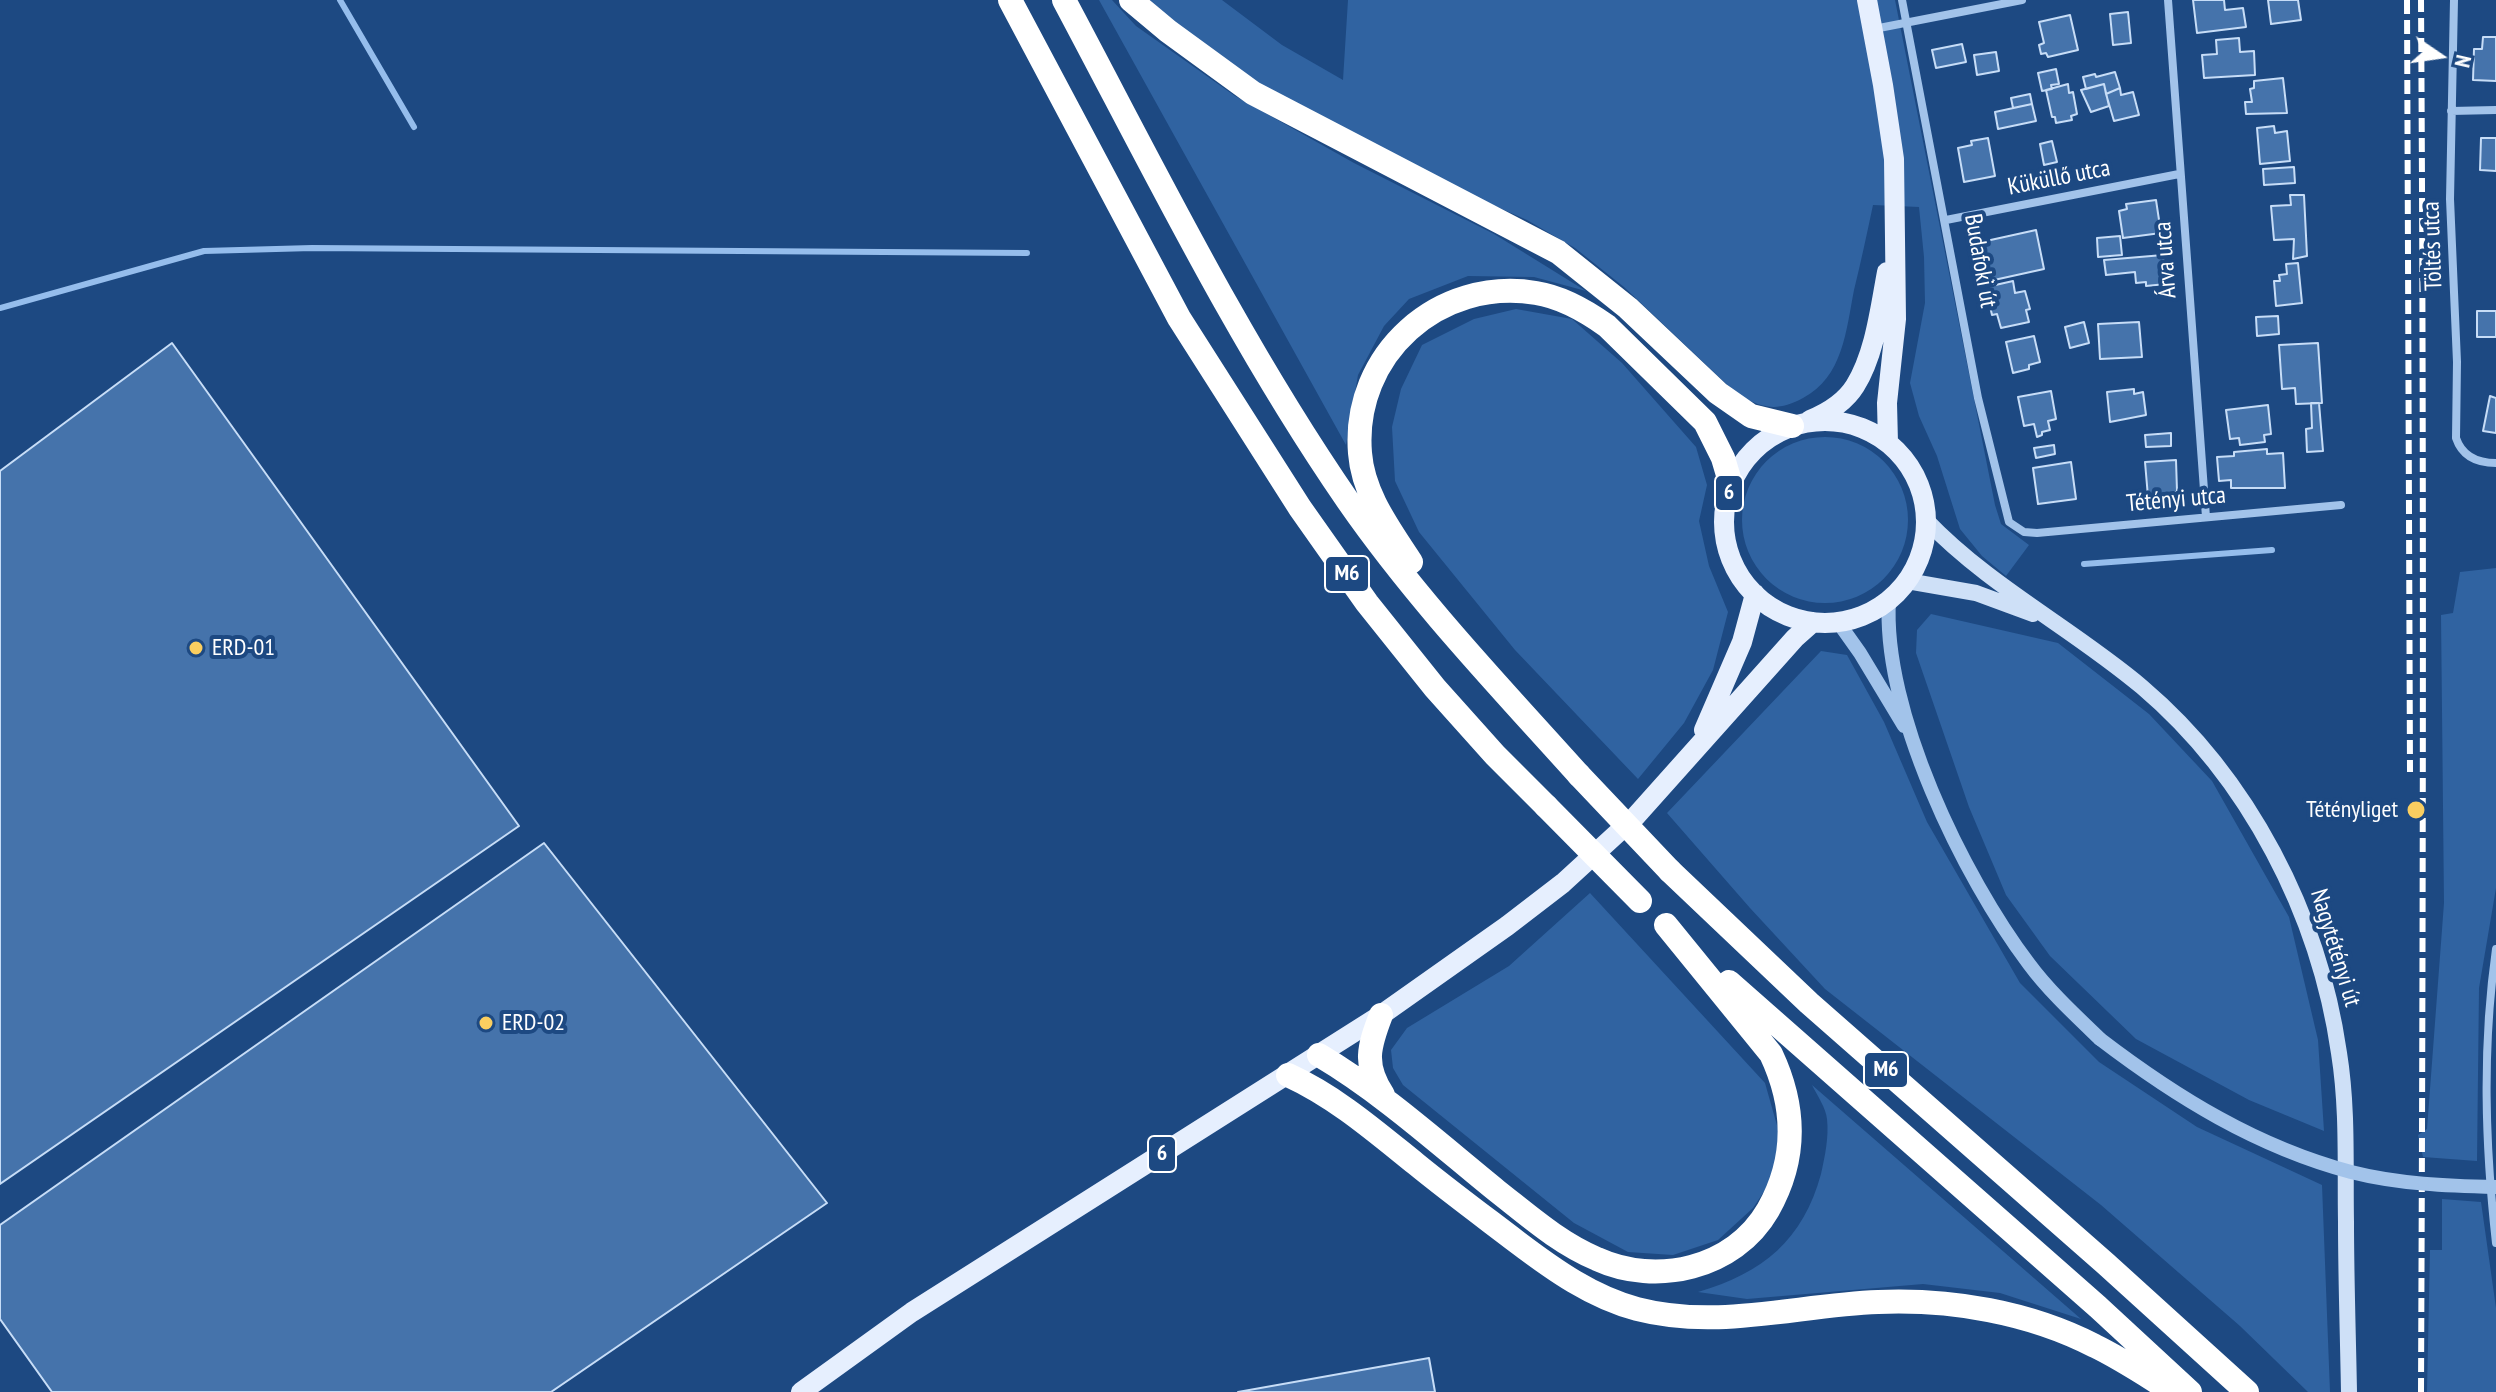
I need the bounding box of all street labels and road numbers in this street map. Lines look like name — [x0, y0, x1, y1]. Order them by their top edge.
street label: Küküllő utca — [2005, 154, 2113, 202]
street label: Töltés utca — [2417, 201, 2449, 291]
street label: Budafoki út — [1958, 212, 2002, 310]
street label: Árva utca — [2149, 221, 2183, 299]
road number: 6 — [1715, 475, 1743, 511]
street label: Tétényi utca — [2125, 481, 2227, 519]
road number: M6 — [1325, 556, 1369, 592]
street label: Nagytétényi út — [2303, 886, 2367, 1010]
road number: M6 — [1864, 1052, 1908, 1088]
road number: 6 — [1148, 1136, 1176, 1172]

